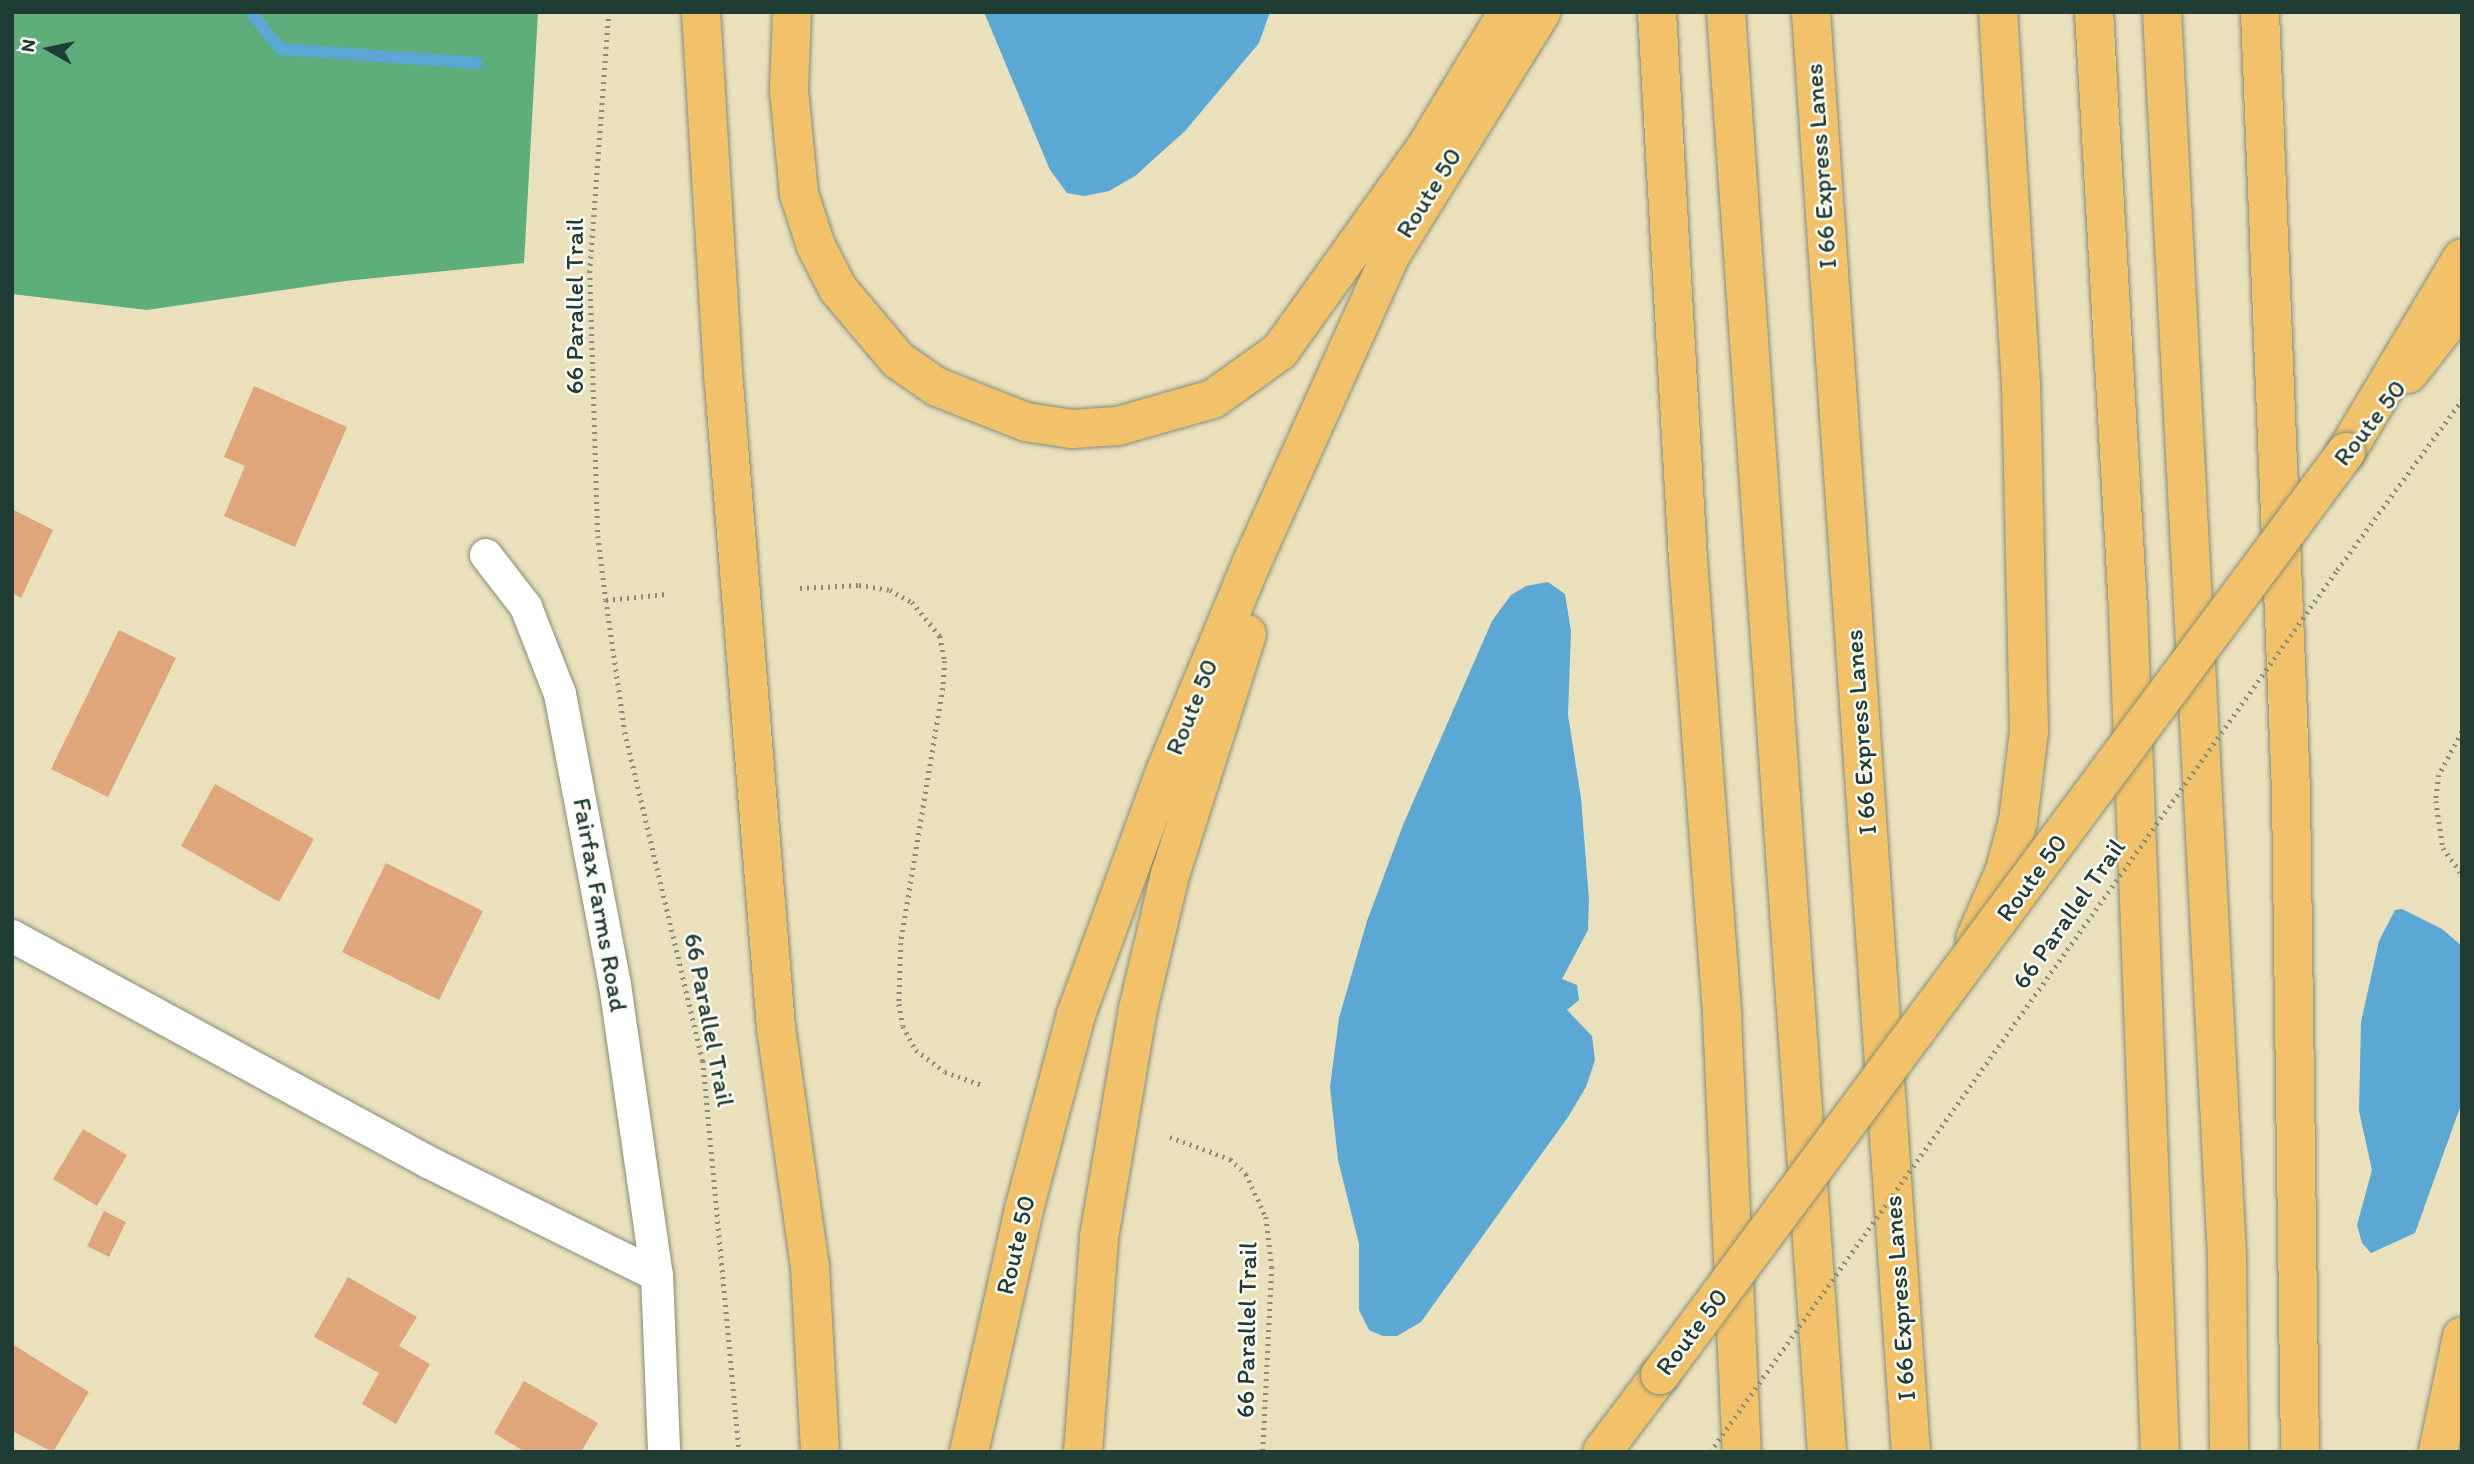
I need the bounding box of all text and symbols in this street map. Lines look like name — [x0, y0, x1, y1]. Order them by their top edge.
north arrow — [14, 14, 84, 84]
text: N — [15, 38, 40, 54]
street label: I 66 Express Lanes — [1798, 62, 1844, 270]
street label: Route 50 — [1389, 142, 1469, 244]
street label: 66 Parallel Trail — [559, 218, 591, 394]
street label: Route 50 — [2327, 374, 2413, 472]
street label: I 66 Express Lanes — [1838, 628, 1884, 836]
street label: Route 50 — [1159, 654, 1225, 760]
street label: Fairfax Farms Road — [566, 796, 634, 1014]
street label: Route 50 — [1990, 828, 2074, 928]
street label: 66 Parallel Trail — [2006, 833, 2132, 995]
street label: 66 Parallel Trail — [677, 931, 741, 1109]
street label: Route 50 — [989, 1192, 1043, 1298]
street label: I 66 Express Lanes — [1877, 1194, 1923, 1402]
street label: 66 Parallel Trail — [1230, 1242, 1264, 1418]
street label: Route 50 — [1649, 1282, 1735, 1382]

